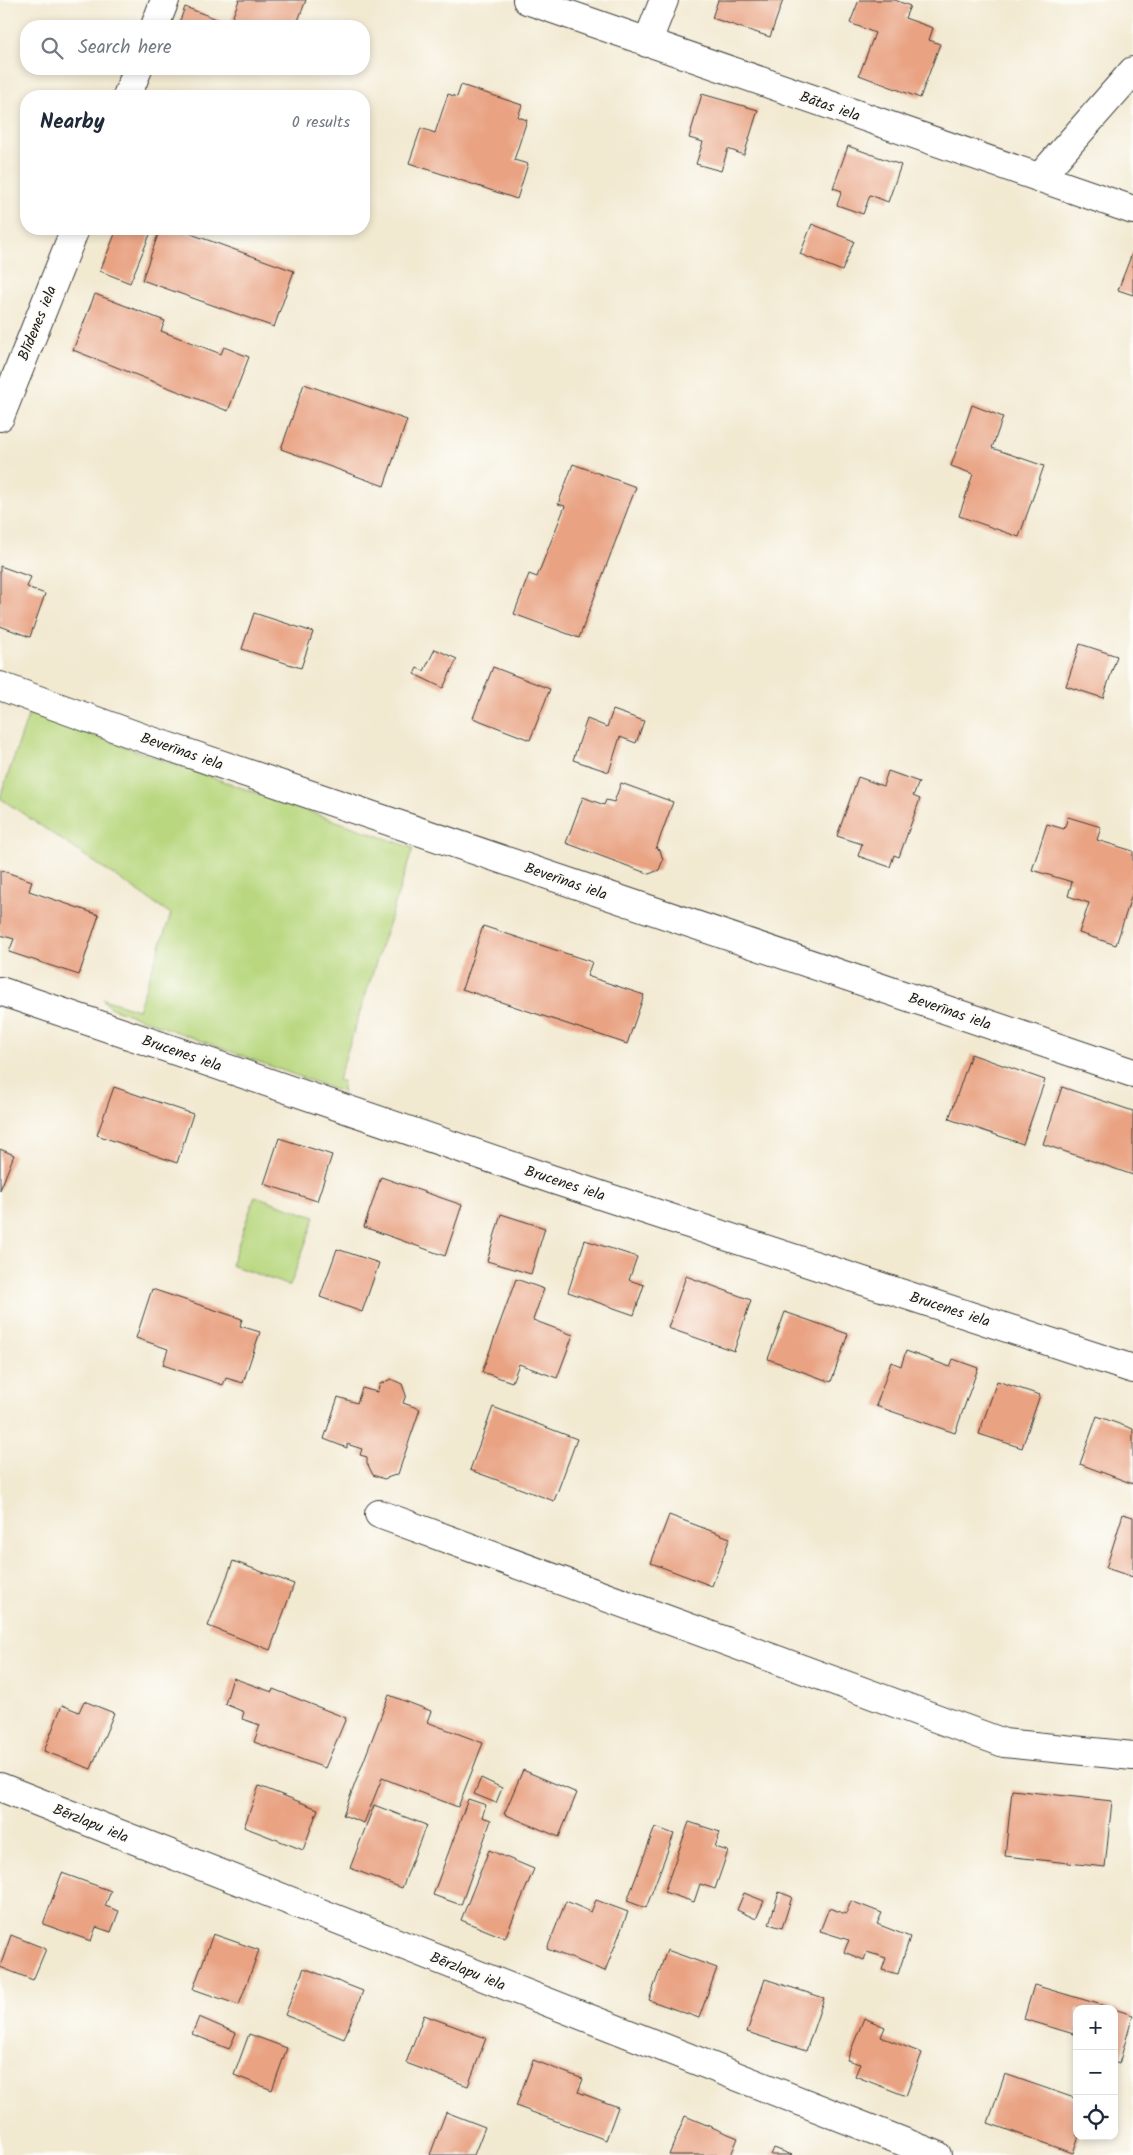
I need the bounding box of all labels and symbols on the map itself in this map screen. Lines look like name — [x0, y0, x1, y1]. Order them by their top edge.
street label: Bātas iela — [796, 85, 863, 129]
street label: Blīdenes iela — [12, 282, 64, 365]
street label: Beverīnas iela — [137, 727, 226, 777]
street label: Beverīnas iela — [521, 857, 610, 907]
street label: Beverīnas iela — [905, 987, 994, 1037]
street label: Brucenes iela — [138, 1029, 225, 1079]
street label: Brucenes iela — [521, 1160, 608, 1208]
street label: Brucenes iela — [906, 1286, 993, 1334]
street label: Bērzlapu iela — [49, 1798, 132, 1850]
street label: Bērzlapu iela — [426, 1946, 509, 1998]

